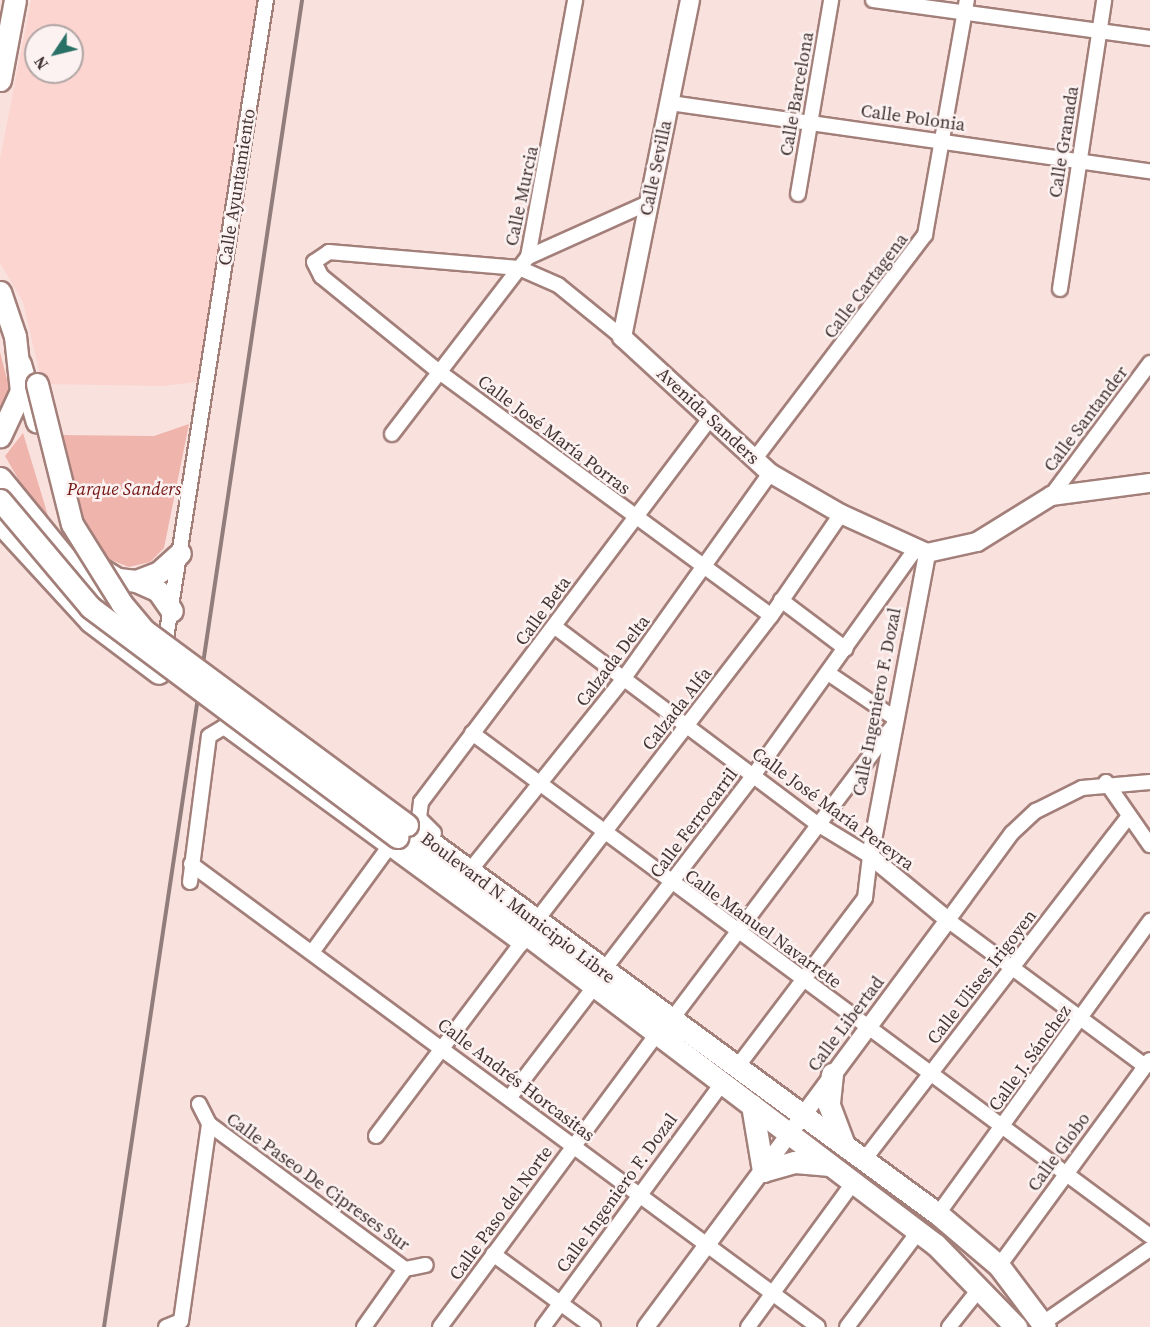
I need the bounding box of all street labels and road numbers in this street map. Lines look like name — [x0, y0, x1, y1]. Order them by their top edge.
street label: Calle Barcelona — [775, 30, 819, 158]
street label: Calle Granada — [1045, 85, 1083, 199]
street label: Calle Polonia — [859, 100, 967, 136]
street label: Calle Ayuntamiento — [214, 107, 260, 267]
street label: Calle Sevilla — [635, 118, 677, 218]
street label: Calle Murcia — [501, 144, 543, 248]
street label: Calle Cartagena — [819, 229, 913, 343]
street label: Calle Santander — [1039, 362, 1133, 476]
street label: Avenida Sanders — [652, 363, 764, 469]
street label: Calle José María Porras — [473, 371, 635, 499]
street label: Calle Beta — [511, 572, 575, 650]
street label: Calle Ingeniero F. Dozal — [848, 606, 906, 798]
street label: Calzada Delta — [572, 611, 654, 711]
street label: Calzada Alfa — [638, 663, 716, 755]
street label: Calle José María Pereyra — [748, 743, 918, 875]
street label: Calle Ferrocarril — [646, 764, 742, 882]
street label: Boulevard N. Municipio Libre — [417, 828, 619, 988]
street label: Calle Manuel Navarrete — [681, 865, 845, 993]
street label: Calle Ulises Irigoyen — [923, 905, 1041, 1049]
street label: Calle Libertad — [803, 972, 889, 1076]
street label: Calle J. Sánchez — [984, 1001, 1076, 1115]
street label: Calle Andrés Horcasitas — [433, 1014, 599, 1146]
street label: Calle Paseo De Cipreses Sur — [222, 1108, 414, 1256]
street label: Calle Globo — [1023, 1108, 1095, 1196]
street label: Calle Ingeniero F. Dozal — [552, 1109, 682, 1277]
street label: Calle Paso del Norte — [445, 1142, 557, 1284]

